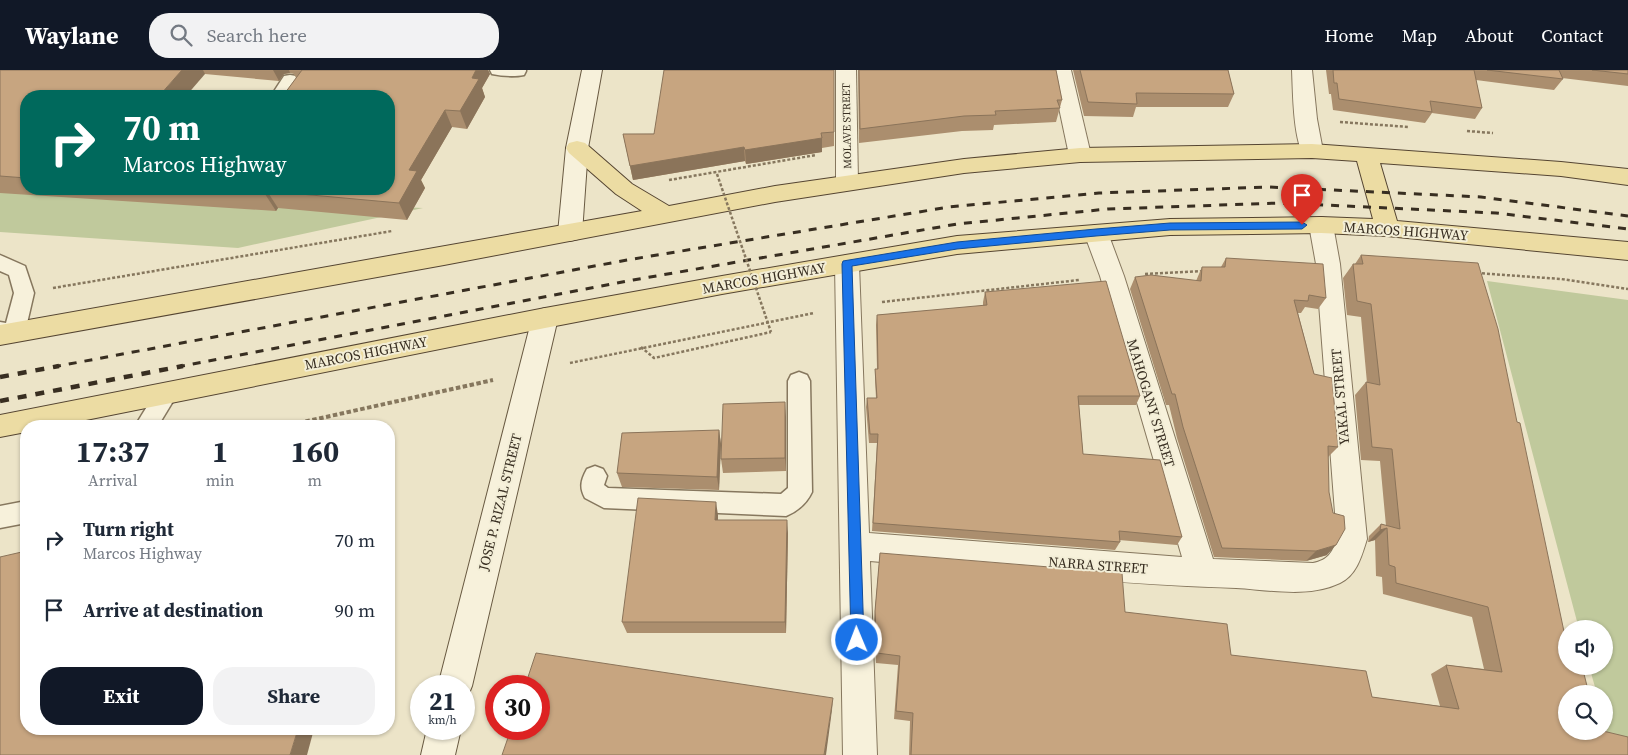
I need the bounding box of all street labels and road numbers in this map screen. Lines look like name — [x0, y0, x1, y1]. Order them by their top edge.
street label: MOLAVE STREET — [839, 83, 855, 169]
street label: MARCOS HIGHWAY — [1343, 217, 1469, 245]
street label: MARCOS HIGHWAY — [701, 257, 827, 299]
street label: MARCOS HIGHWAY — [303, 331, 429, 375]
street label: MAHOGANY STREET — [1122, 336, 1180, 470]
street label: YAKAL STREET — [1326, 347, 1354, 446]
street label: JOSE P. RIZAL STREET — [473, 431, 527, 574]
street label: NARRA STREET — [1048, 552, 1149, 578]

